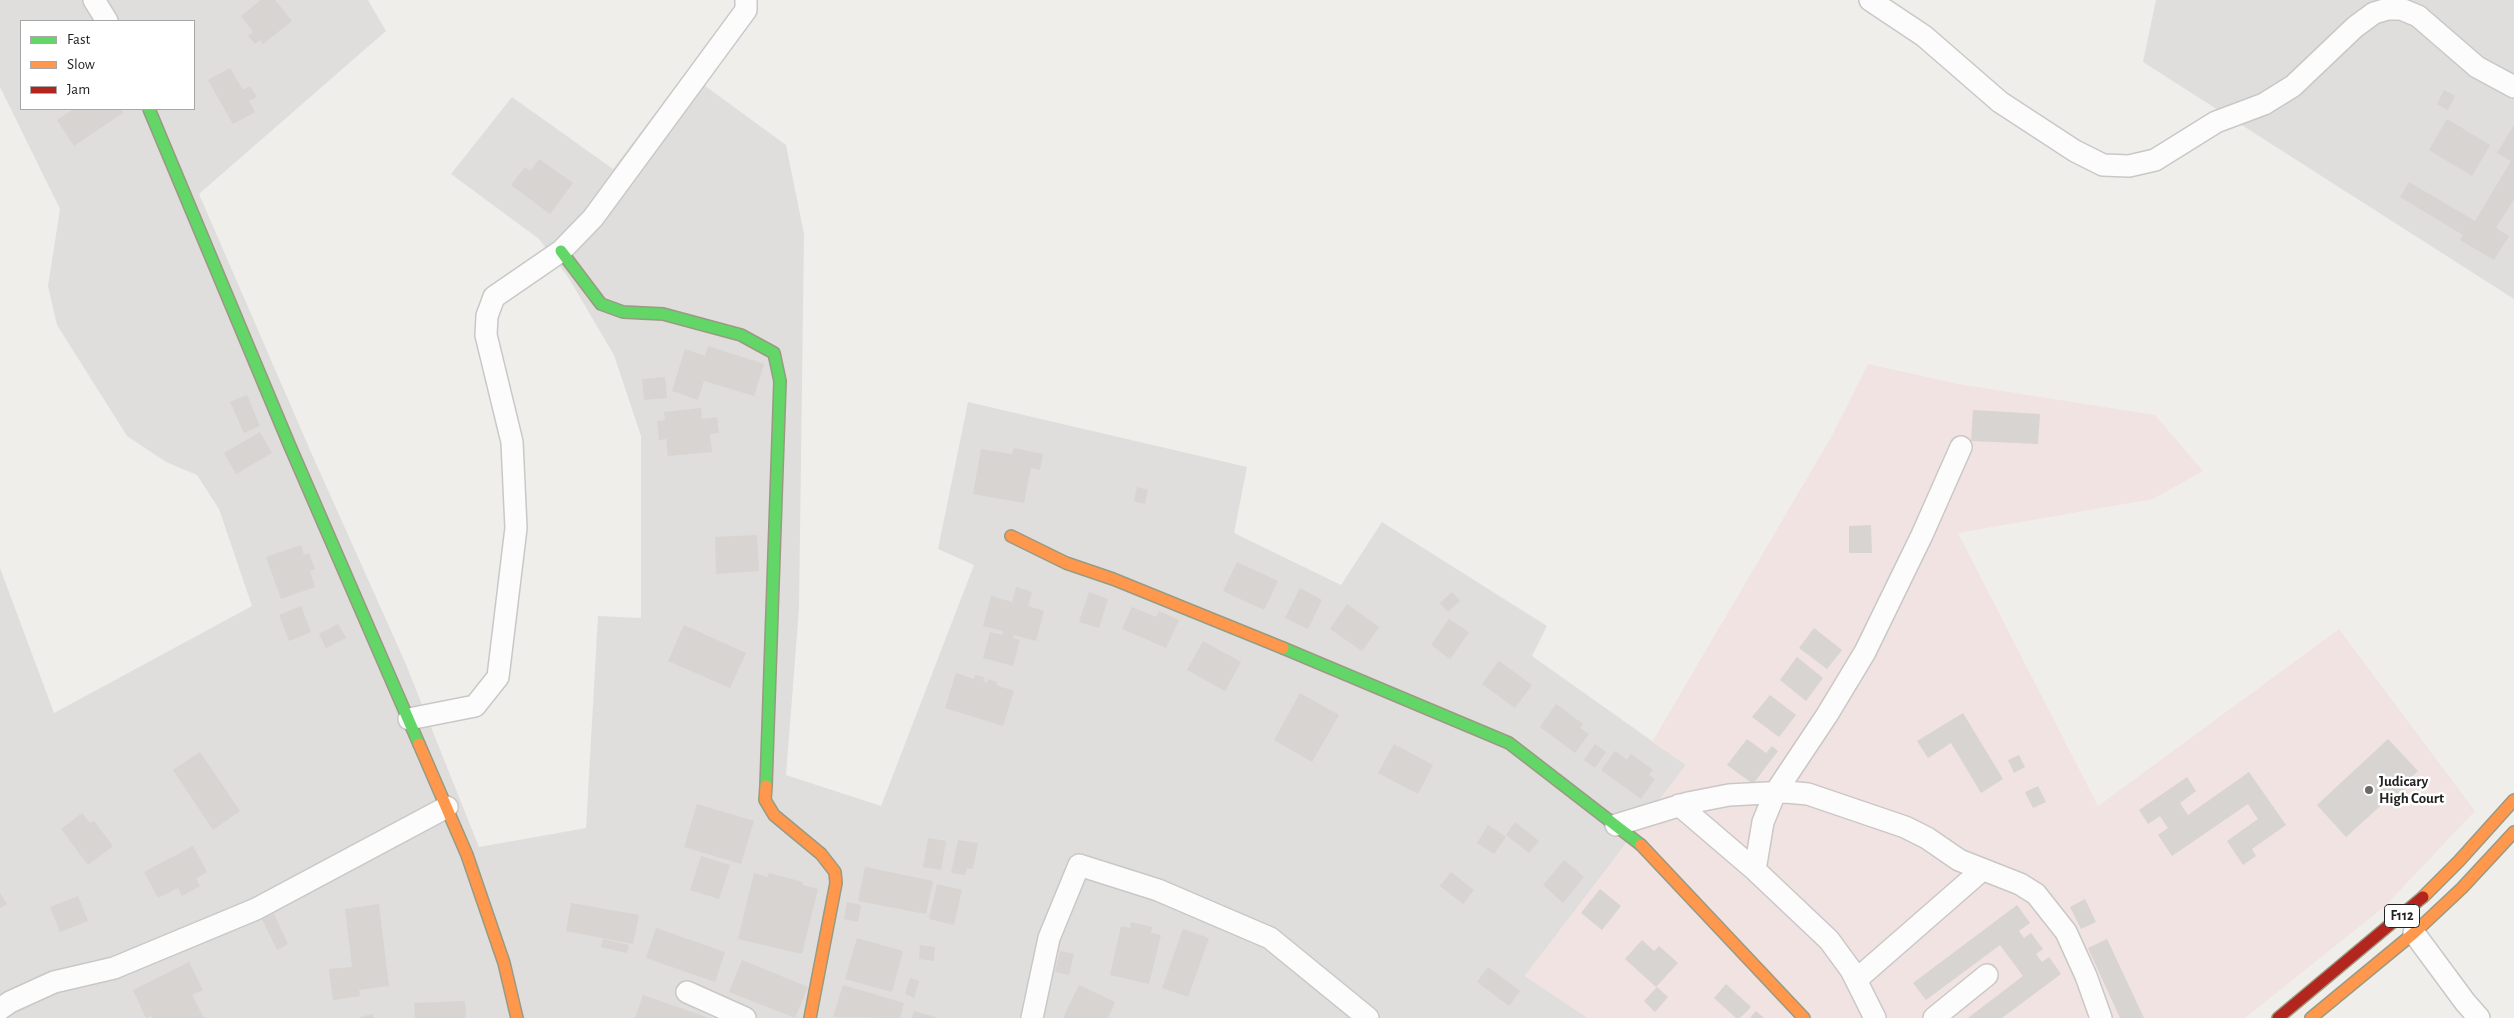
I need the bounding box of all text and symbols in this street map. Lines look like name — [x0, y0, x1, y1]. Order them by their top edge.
legend — [20, 20, 195, 110]
text: Fast — [67, 32, 90, 47]
text: Slow — [67, 57, 95, 72]
text: Jam — [67, 82, 90, 97]
place label: Judicary High Court — [2379, 772, 2444, 807]
marker: Judicary High Court — [2363, 784, 2375, 796]
road number: F112 — [2384, 904, 2420, 928]

